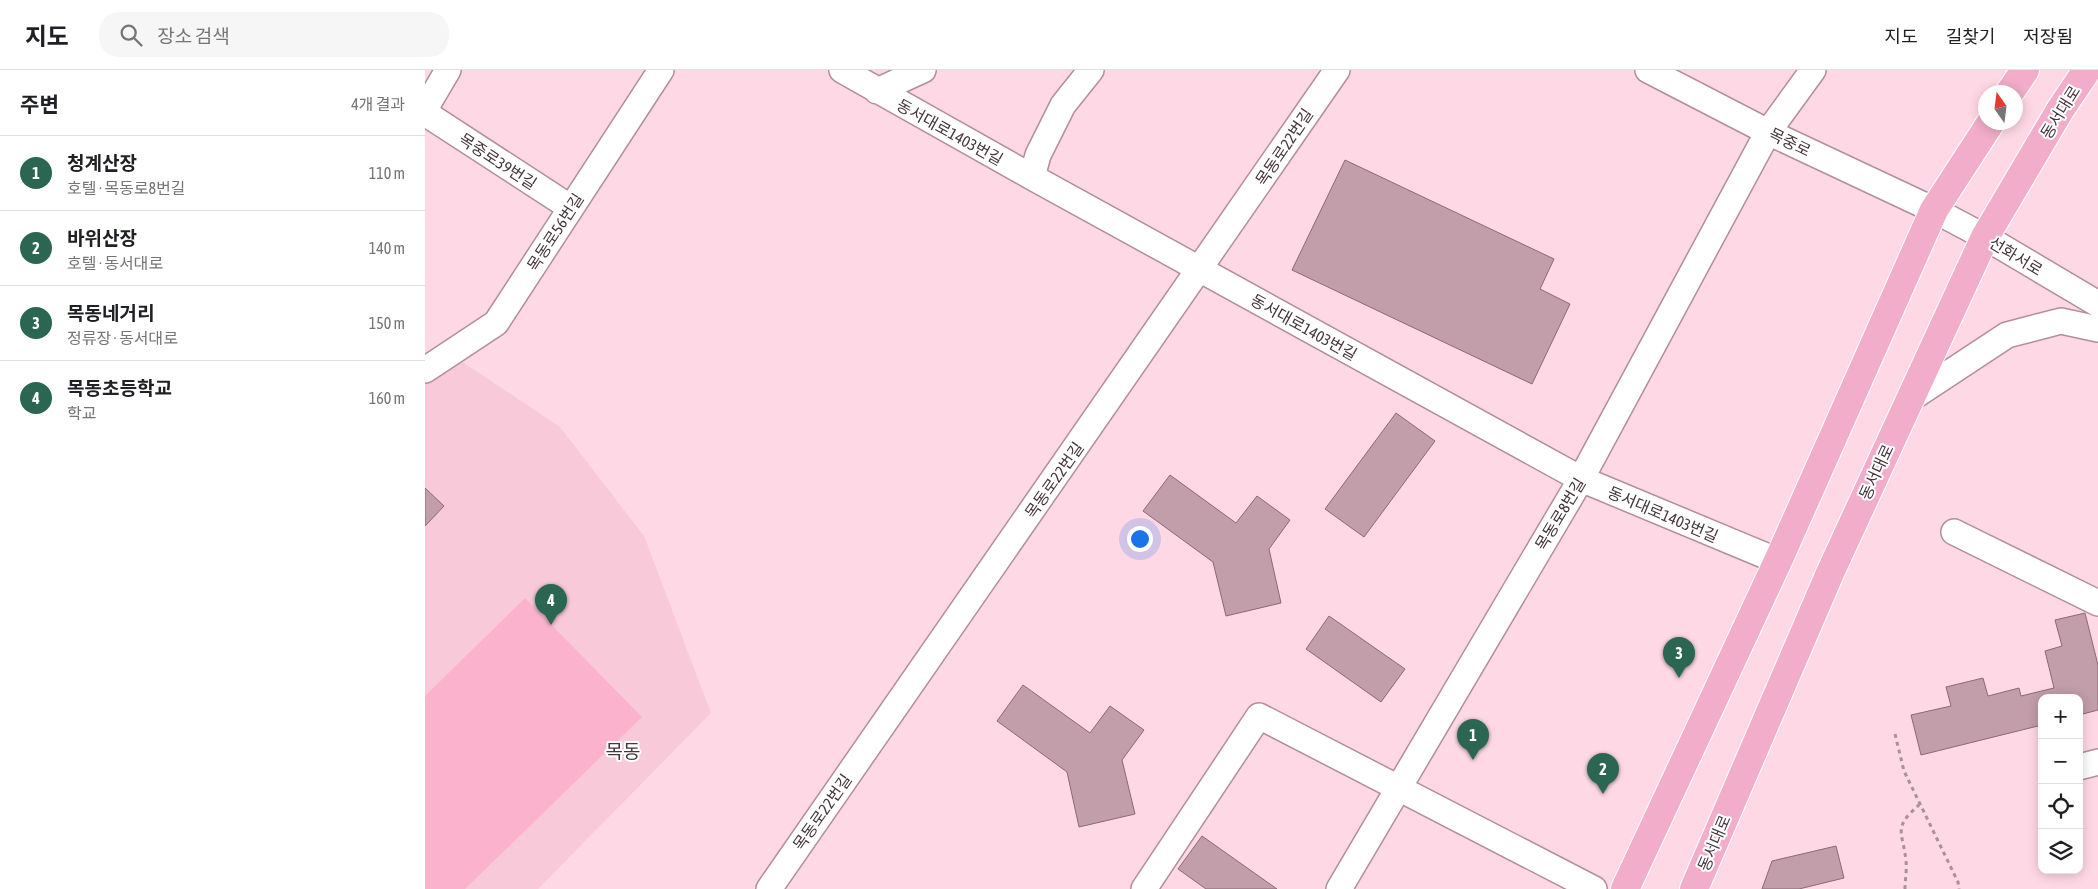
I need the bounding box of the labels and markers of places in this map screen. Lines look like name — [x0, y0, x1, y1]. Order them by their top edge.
pin: 4 — [535, 584, 567, 625]
pin: 3 — [1663, 637, 1695, 678]
pin: 1 — [1457, 719, 1489, 760]
pin: 2 — [1587, 753, 1619, 794]

